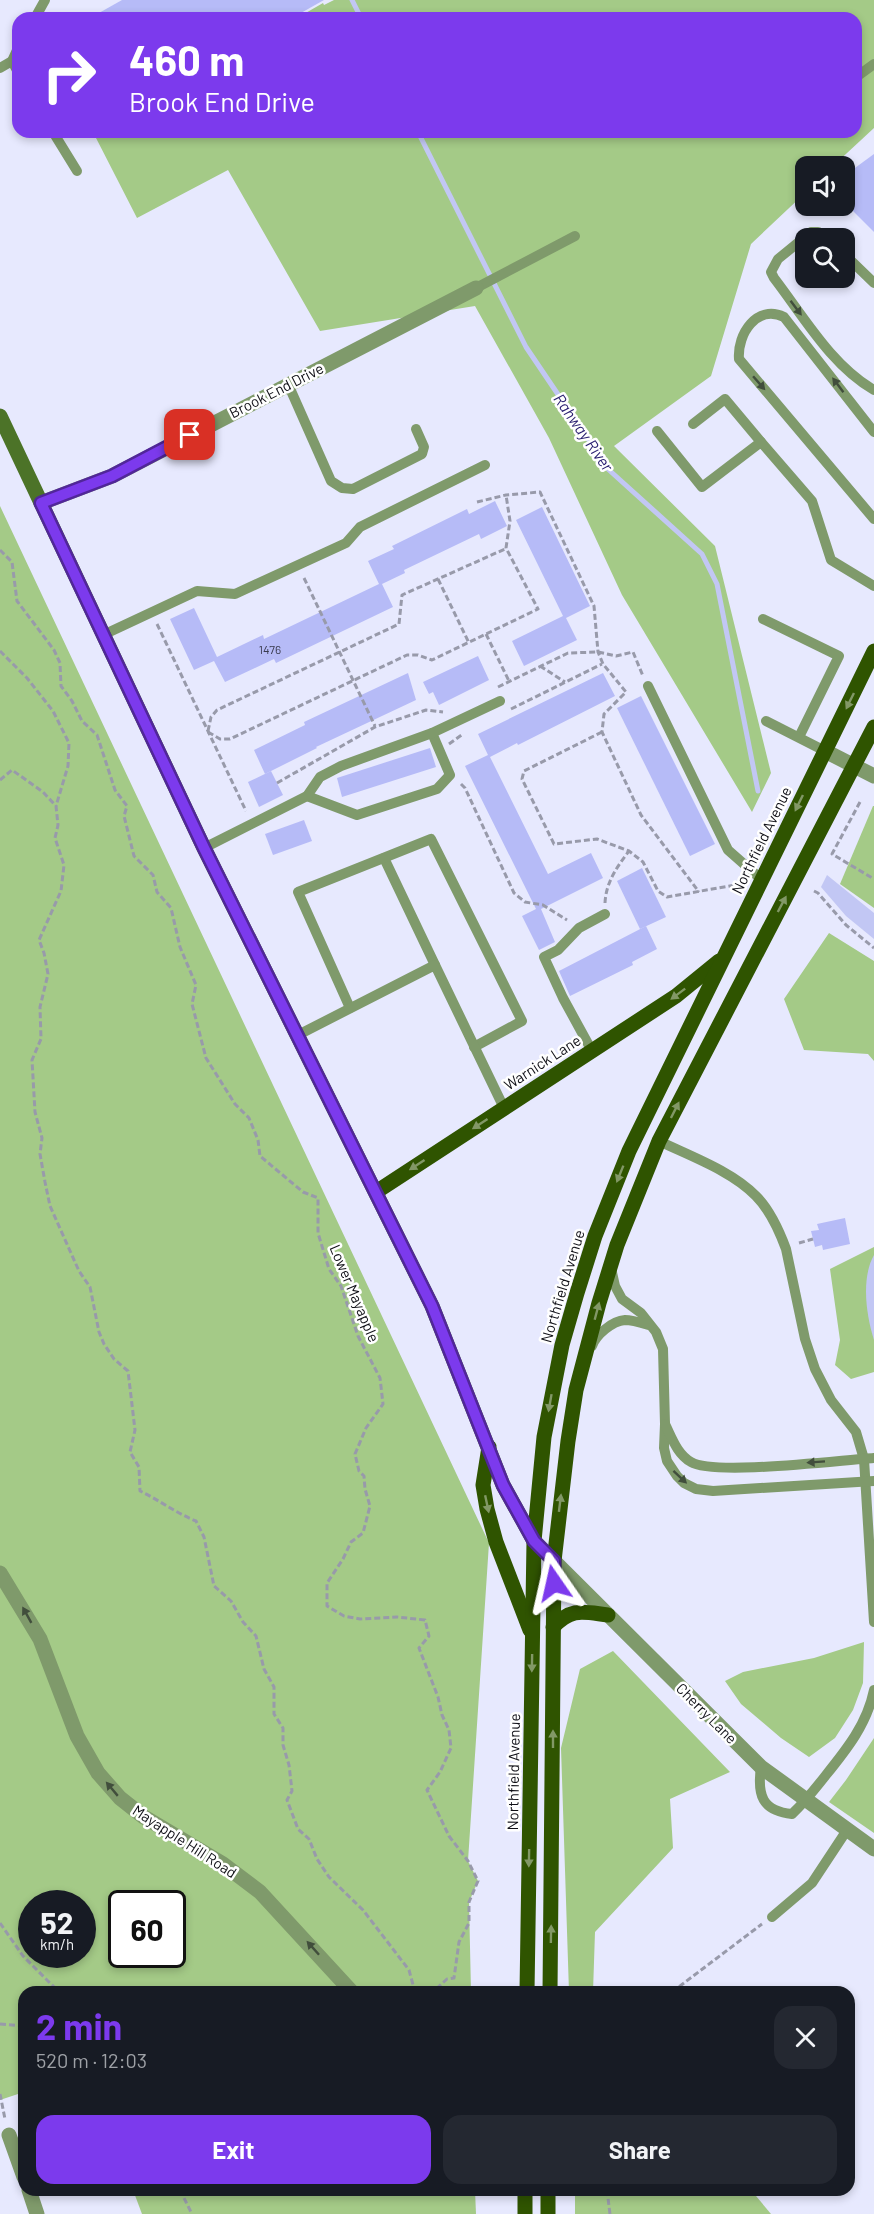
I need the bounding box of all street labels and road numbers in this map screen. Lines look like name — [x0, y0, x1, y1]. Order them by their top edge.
street label: Brook End Drive — [226, 359, 326, 421]
street label: Northfield Avenue — [727, 783, 795, 897]
street label: Warnick Lane — [500, 1030, 584, 1094]
street label: Northfield Avenue — [536, 1227, 588, 1345]
street label: Lower Mayapple — [326, 1242, 384, 1344]
street label: Cherry Lane — [673, 1679, 741, 1747]
street label: Northfield Avenue — [503, 1713, 523, 1831]
street label: Mayapple Hill Road — [130, 1801, 240, 1881]

